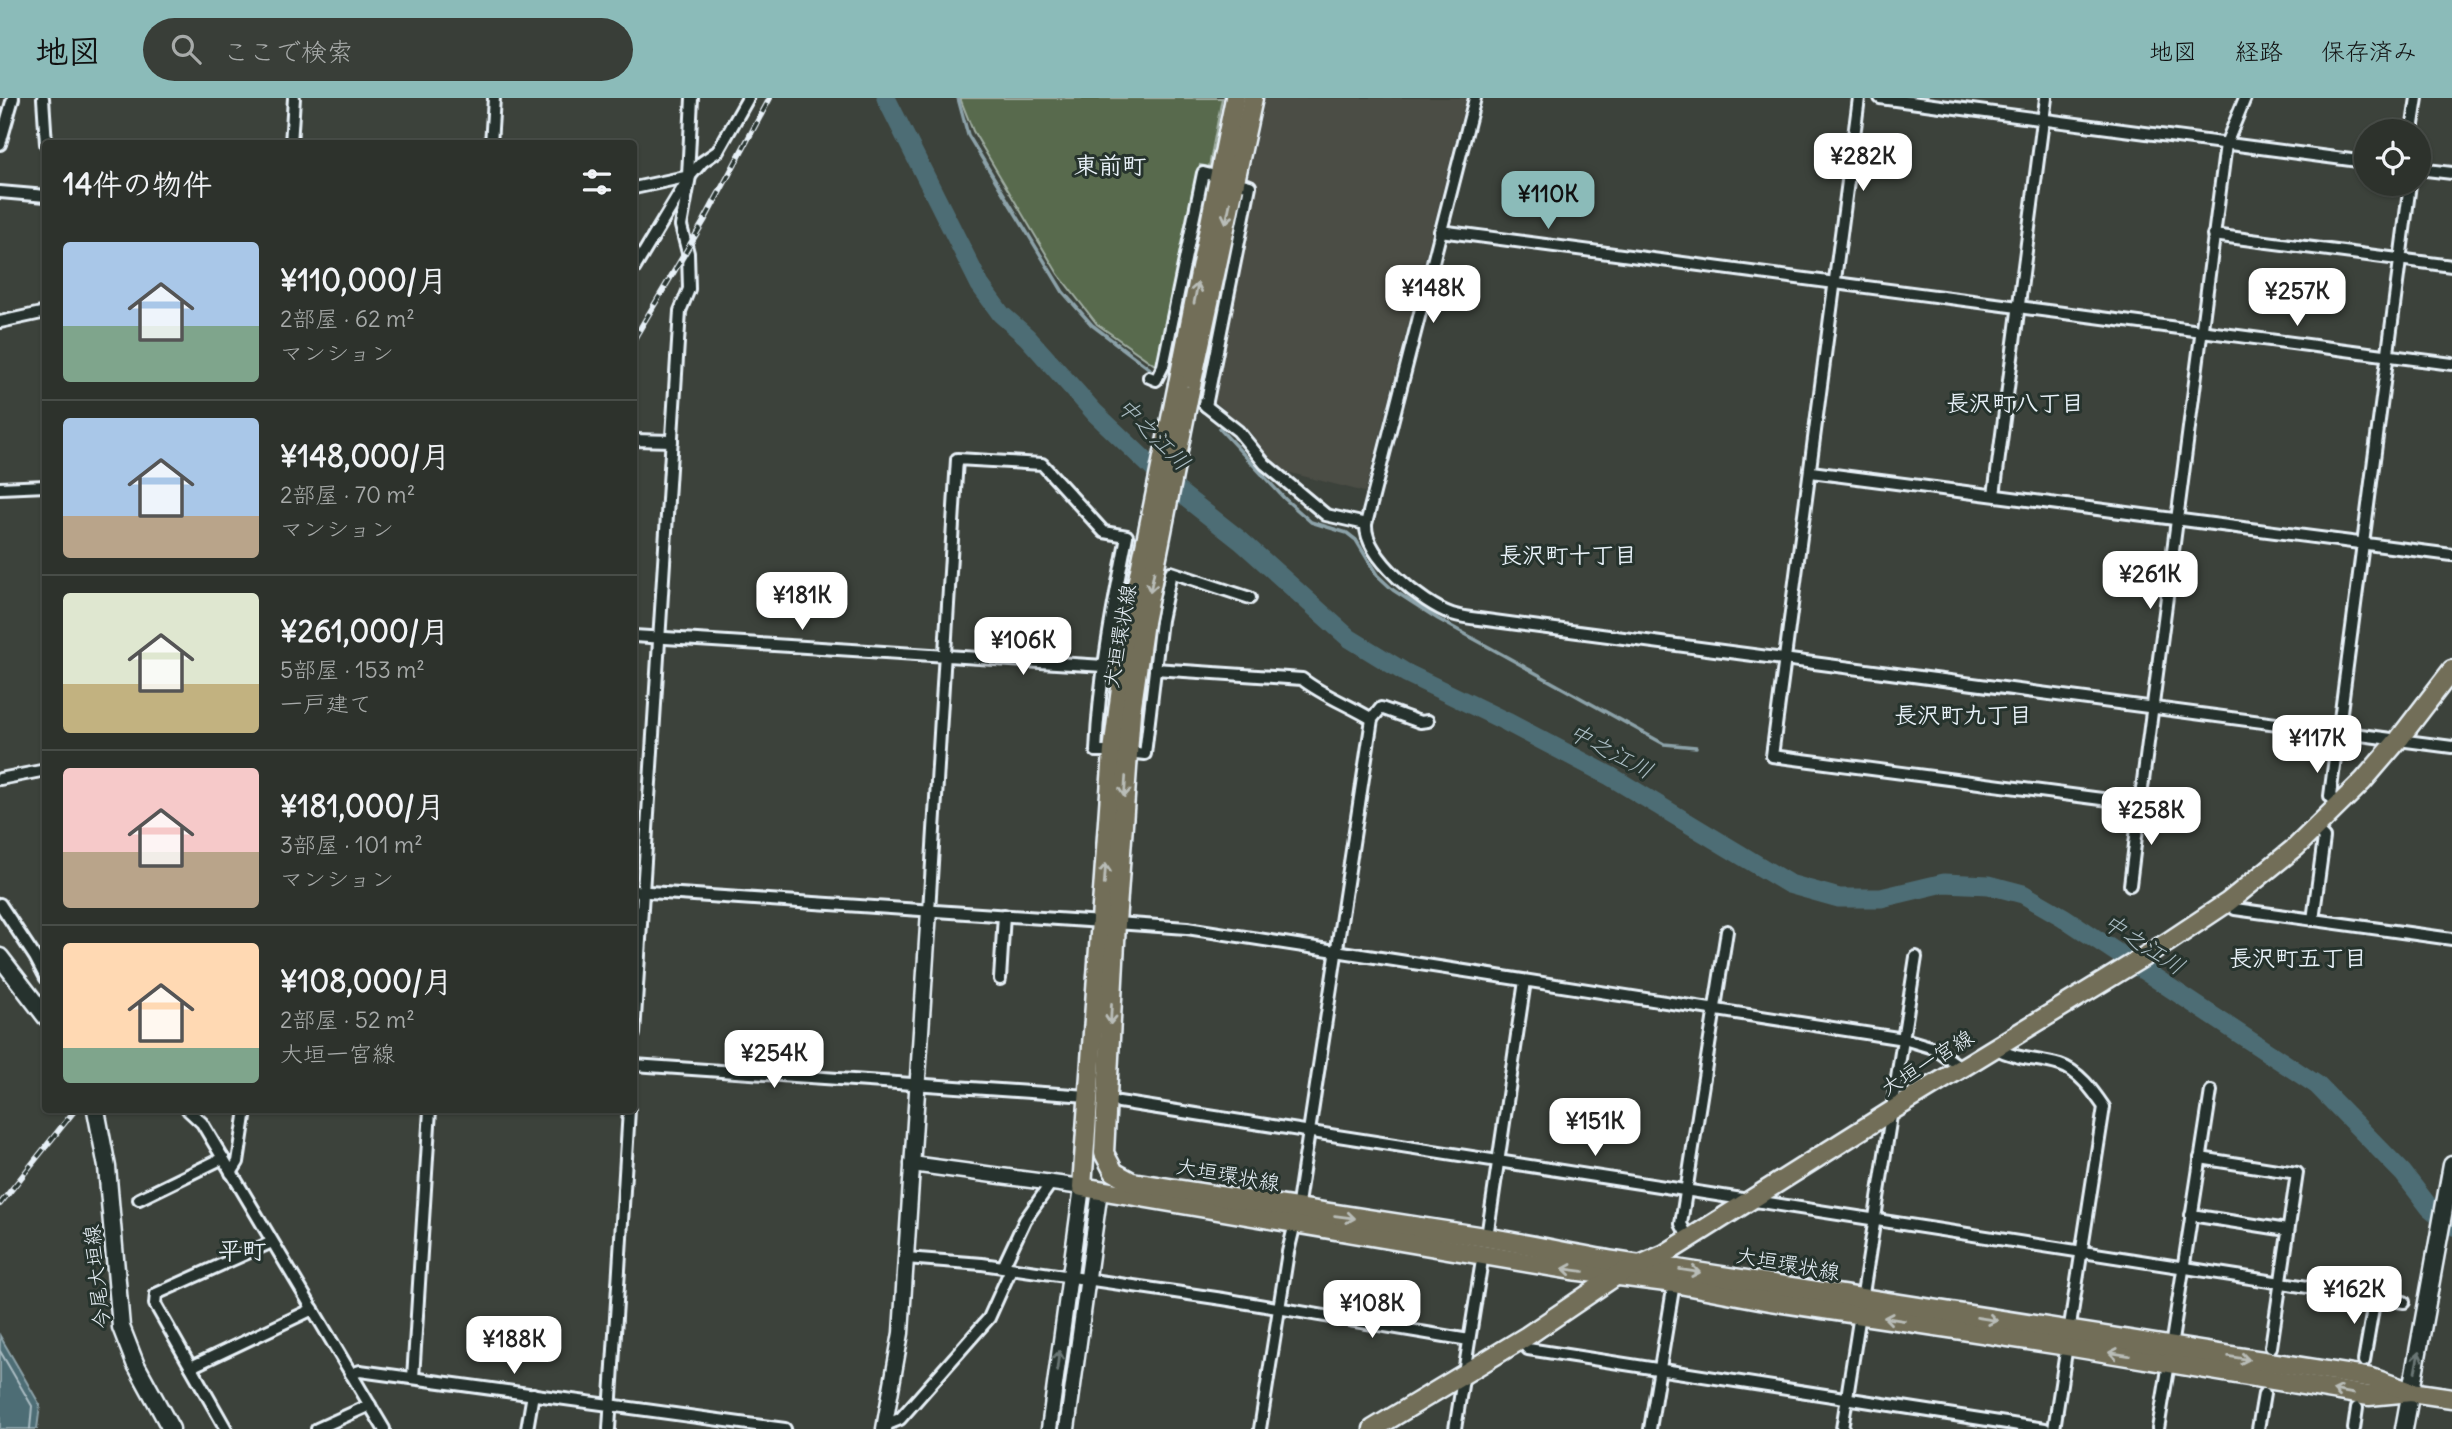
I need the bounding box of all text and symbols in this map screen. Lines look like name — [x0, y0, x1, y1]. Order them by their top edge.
search box — [143, 18, 633, 81]
text: 地図 — [35, 30, 101, 72]
icon: search — [167, 30, 205, 68]
text: ここで検索 — [223, 35, 353, 68]
text: 地図 — [2149, 36, 2197, 66]
text: 経路 — [2235, 36, 2283, 66]
text: 保存済み — [2321, 36, 2417, 66]
map controls — [2354, 119, 2431, 196]
button: locate — [2354, 119, 2431, 196]
pin: ¥282K — [1814, 134, 1912, 193]
text: ¥282K — [1830, 141, 1896, 170]
district label: 東前町 — [1074, 150, 1146, 180]
icon: filters — [578, 163, 616, 201]
text: 14件の物件 — [63, 165, 212, 203]
pin: ¥110K — [1499, 172, 1597, 231]
text: ¥110K — [1517, 179, 1579, 208]
one-way arrow — [1221, 201, 1235, 224]
text: ¥110,000/月 — [280, 261, 447, 299]
pin: ¥148K — [1384, 266, 1482, 325]
pin: ¥257K — [2248, 268, 2346, 328]
icon: home — [119, 270, 203, 354]
text: ¥148K — [1401, 273, 1465, 302]
text: ¥257K — [2265, 276, 2329, 305]
one-way arrow — [1190, 282, 1204, 305]
text: 2部屋 · 62 m² — [280, 304, 415, 333]
text: マンション — [280, 338, 394, 367]
district label: 長沢町八丁目 — [1946, 388, 2084, 417]
water label: 中之江川 — [1112, 391, 1197, 476]
text: ¥148,000/月 — [280, 437, 450, 475]
icon: home — [119, 446, 203, 530]
text: 2部屋 · 70 m² — [280, 480, 415, 509]
text: マンション — [280, 514, 394, 543]
district label: 長沢町十丁目 — [1499, 540, 1637, 569]
pin: ¥261K — [2101, 552, 2199, 611]
text: ¥261K — [2119, 559, 2181, 588]
one-way arrow — [1145, 570, 1159, 593]
pin: ¥181K — [753, 573, 851, 632]
text: ¥181K — [772, 580, 832, 609]
street label: 大垣環状線 — [1097, 582, 1142, 690]
text: ¥261,000/月 — [280, 612, 449, 650]
pin: ¥106K — [974, 618, 1072, 677]
icon: home — [119, 621, 203, 705]
text: ¥106K — [990, 625, 1056, 654]
text: 5部屋 · 153 m² — [280, 655, 425, 684]
text: 一戸建て — [280, 689, 372, 718]
district label: 長沢町九丁目 — [1894, 700, 2032, 729]
water label: 中之江川 — [1564, 716, 1659, 785]
pin: ¥117K — [2268, 716, 2366, 775]
text: ¥117K — [2288, 723, 2346, 752]
one-way arrow — [1118, 775, 1131, 797]
text: ¥181,000/月 — [280, 787, 445, 825]
pin: ¥258K — [2102, 788, 2200, 847]
text: ¥258K — [2118, 795, 2184, 824]
icon: home — [119, 796, 203, 880]
text: 3部屋 · 101 m² — [280, 830, 423, 859]
text: マンション — [280, 864, 394, 893]
one-way arrow — [1099, 864, 1112, 886]
water label: 中之江川 — [2098, 906, 2191, 981]
district label: 長沢町五丁目 — [2229, 943, 2367, 972]
text: ¥108,000/月 — [280, 962, 453, 1000]
icon: home — [119, 971, 203, 1055]
one-way arrow — [1104, 1002, 1117, 1024]
text: 2部屋 · 52 m² — [280, 1005, 415, 1034]
street label: 大垣一宮線 — [1875, 1023, 1978, 1102]
pin: ¥254K — [725, 1030, 823, 1090]
text: ¥254K — [741, 1038, 807, 1067]
text: 大垣一宮線 — [280, 1039, 395, 1068]
pin: ¥151K — [1546, 1098, 1644, 1158]
text: ¥151K — [1565, 1106, 1625, 1135]
street label: 大垣環状線 — [1174, 1152, 1282, 1197]
one-way arrow — [1333, 1210, 1356, 1223]
street label: 今尾大垣線 — [78, 1223, 115, 1331]
district label: 平町 — [218, 1235, 266, 1265]
street label: 大垣環状線 — [1734, 1241, 1842, 1286]
one-way arrow — [1562, 1263, 1585, 1276]
one-way arrow — [1678, 1265, 1701, 1278]
pin: ¥162K — [2305, 1266, 2403, 1326]
text: ¥162K — [2323, 1274, 2385, 1303]
pin: ¥108K — [1323, 1280, 1421, 1340]
text: ¥108K — [1339, 1288, 1405, 1317]
one-way arrow — [1883, 1312, 1906, 1325]
one-way arrow — [1975, 1313, 1998, 1326]
pin: ¥188K — [465, 1316, 563, 1376]
text: ¥188K — [482, 1324, 546, 1353]
one-way arrow — [2108, 1347, 2131, 1360]
one-way arrow — [1051, 1350, 1064, 1373]
one-way arrow — [2410, 1351, 2424, 1374]
one-way arrow — [2227, 1352, 2250, 1365]
one-way arrow — [2332, 1384, 2355, 1398]

